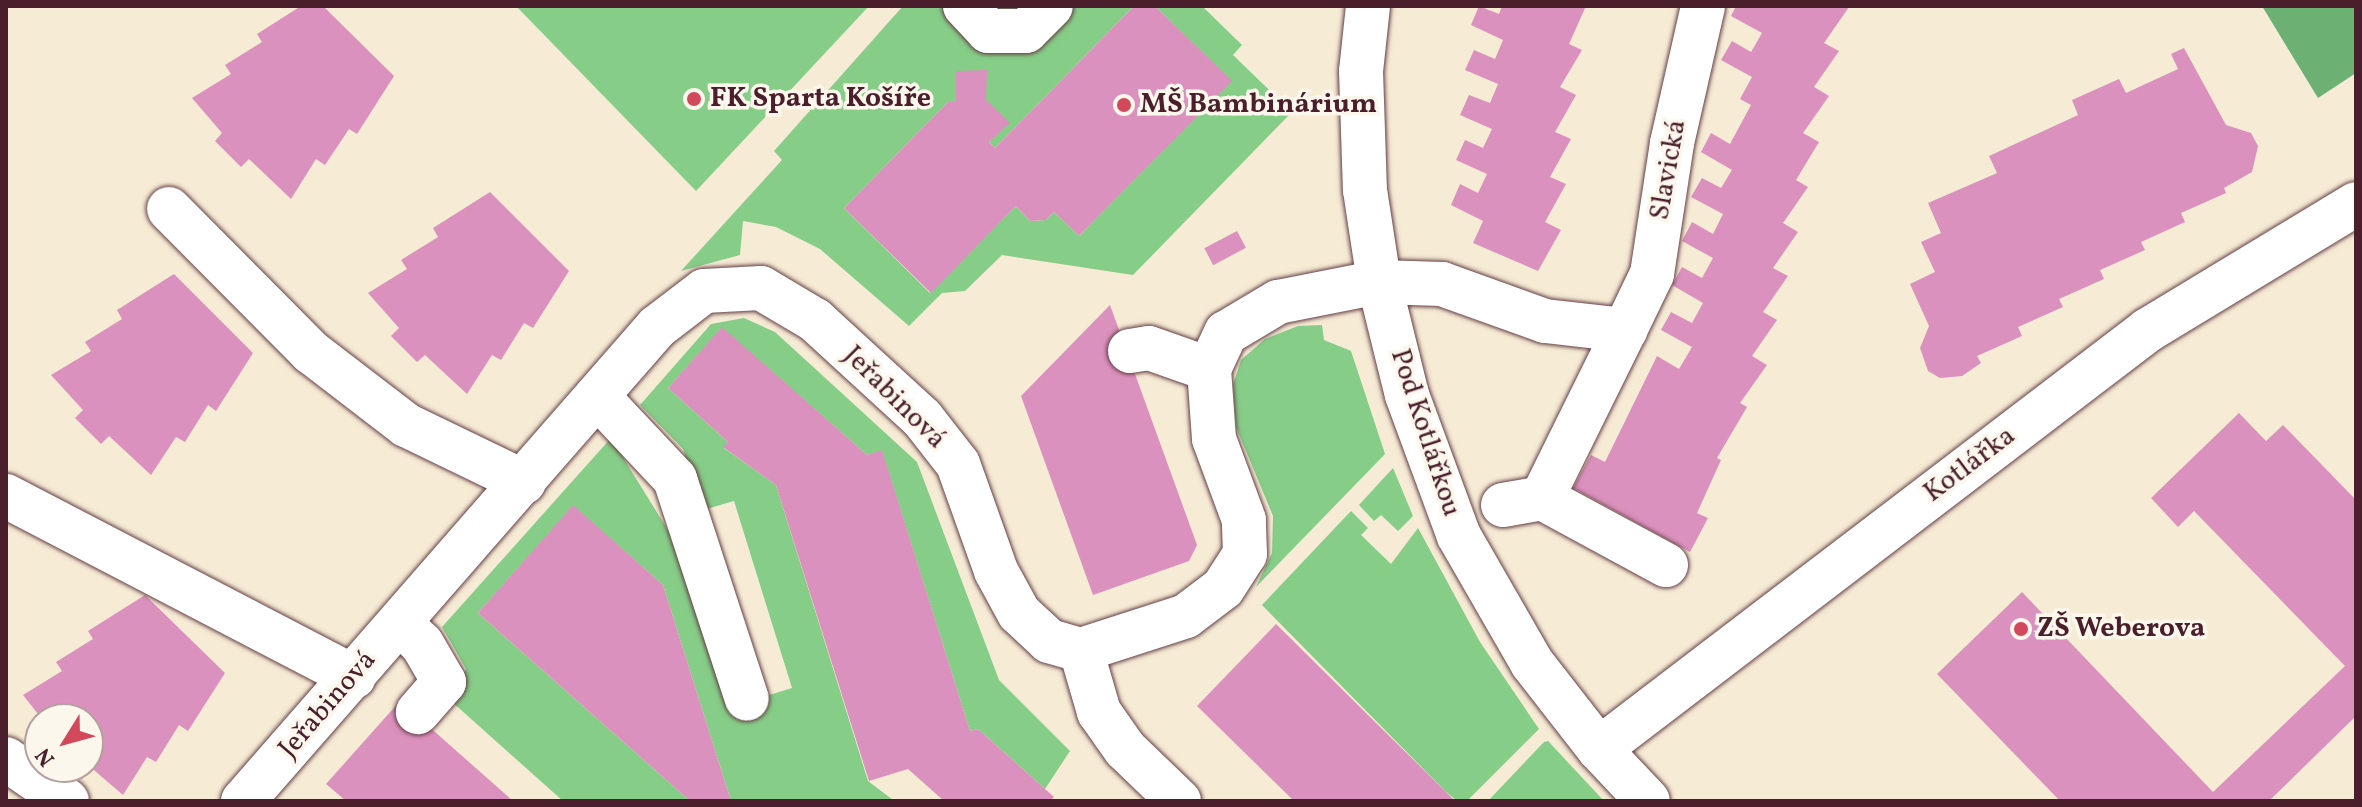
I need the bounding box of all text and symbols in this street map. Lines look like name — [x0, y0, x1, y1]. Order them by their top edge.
place label: FK Sparta Košíře — [710, 82, 931, 116]
place label: MŠ Bambinárium — [1140, 88, 1377, 122]
marker: FK Sparta Košíře — [685, 90, 703, 108]
marker: MŠ Bambinárium — [1115, 96, 1133, 114]
street label: Slavická — [1644, 117, 1694, 223]
street label: Jeřabinová — [835, 339, 953, 457]
street label: Pod Kotlářkou — [1382, 345, 1468, 521]
street label: Kotlářka — [1918, 420, 2022, 510]
place label: ZŠ Weberova — [2037, 612, 2206, 646]
marker: ZŠ Weberova — [2012, 620, 2030, 638]
street label: Jeřabinová — [272, 644, 384, 766]
north arrow — [24, 703, 104, 783]
text: N — [29, 741, 63, 772]

